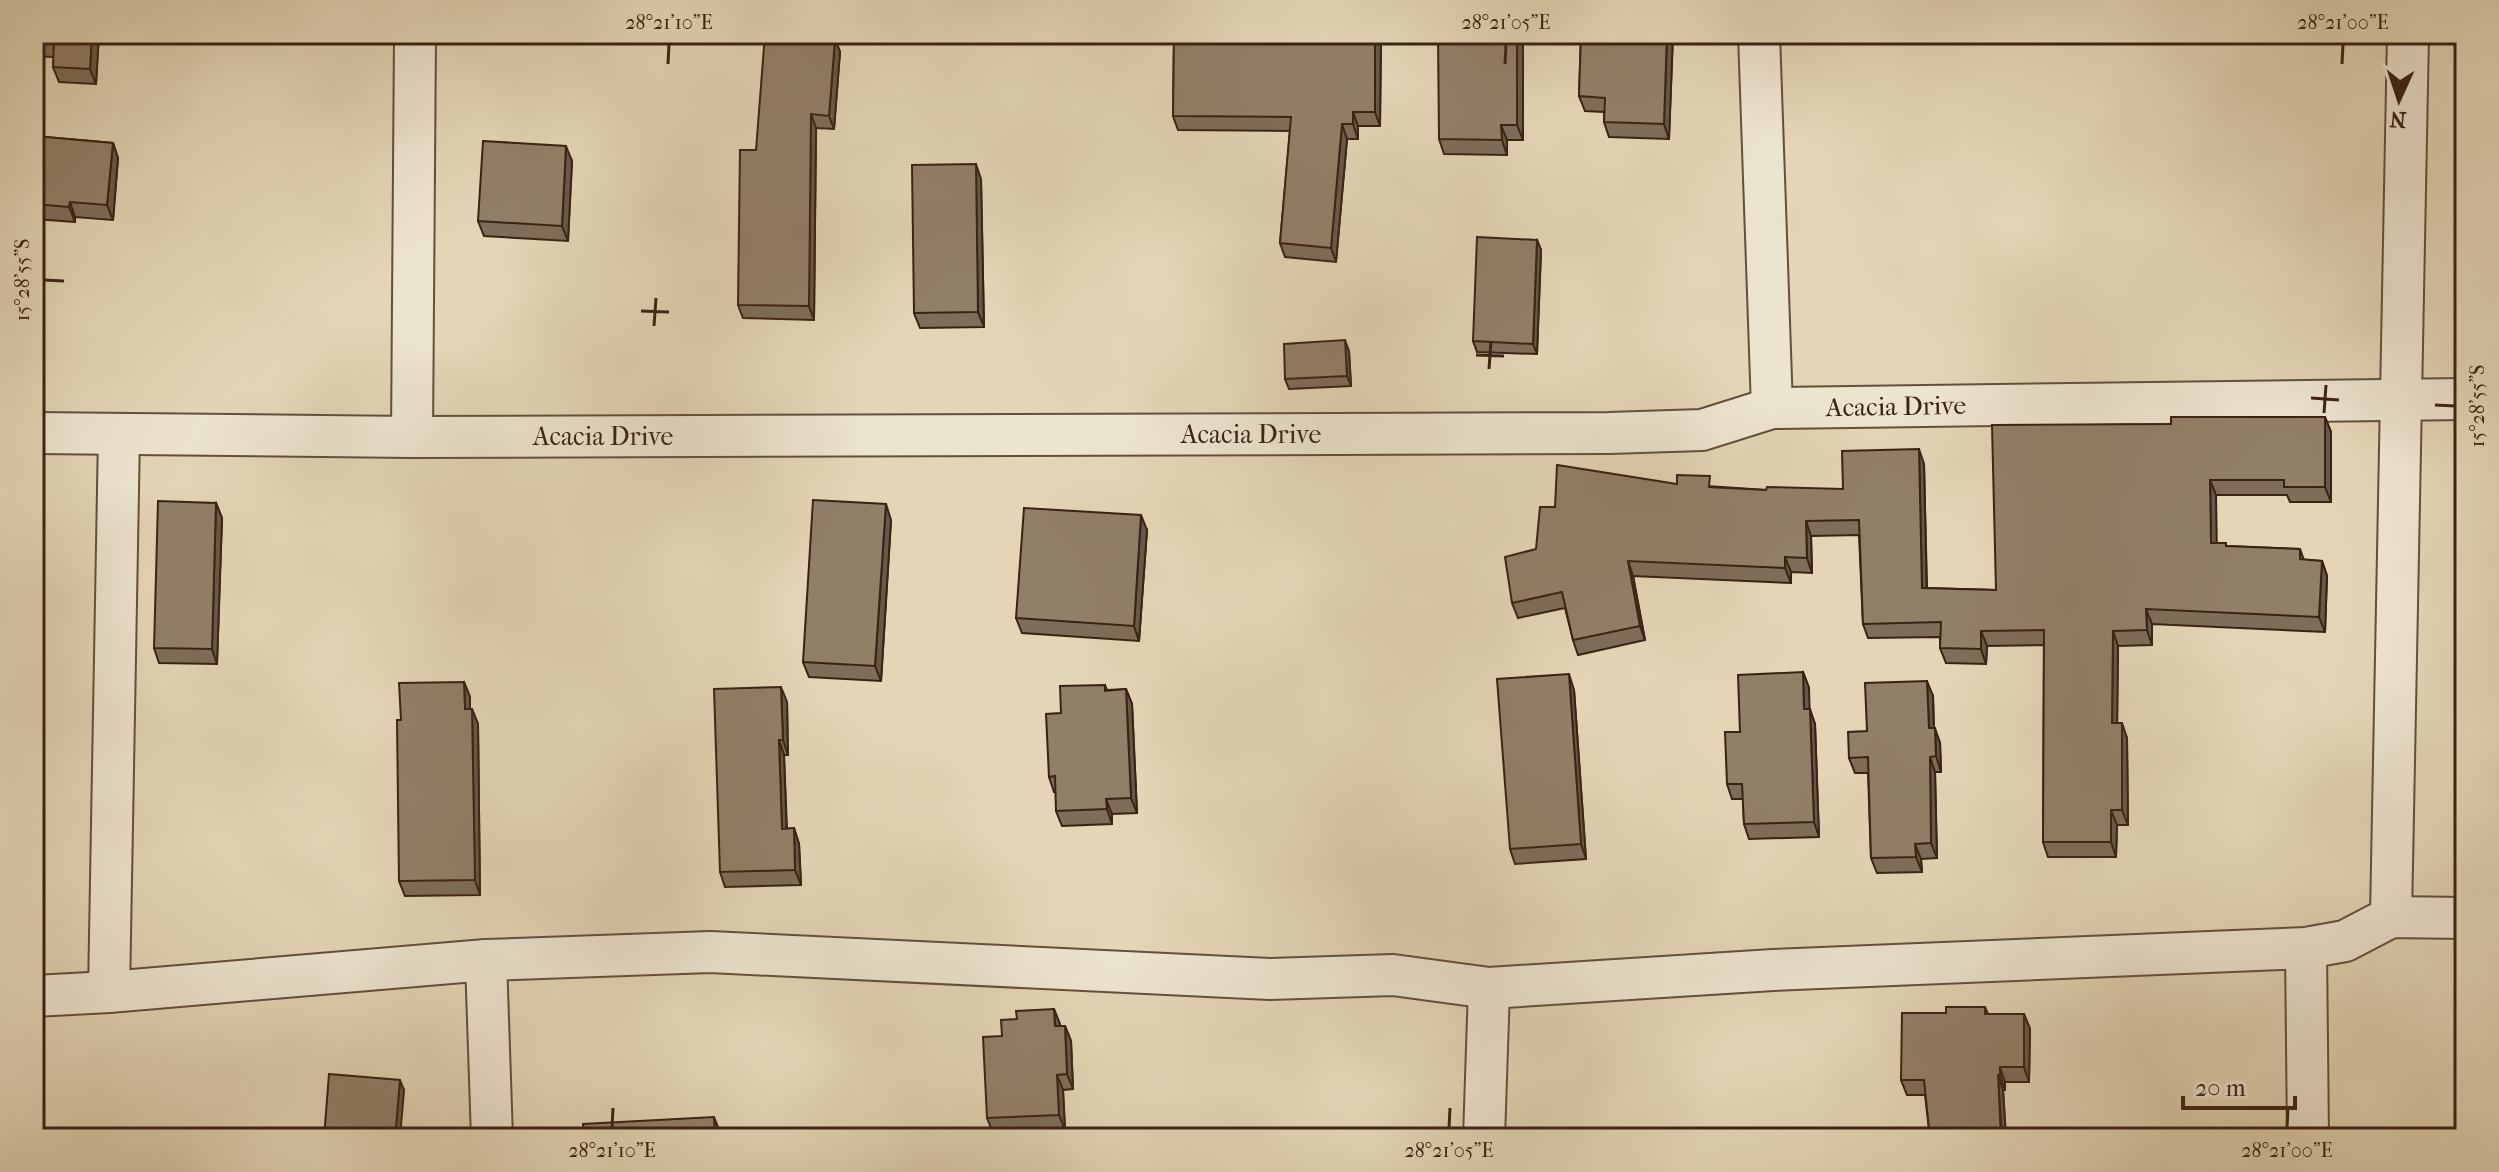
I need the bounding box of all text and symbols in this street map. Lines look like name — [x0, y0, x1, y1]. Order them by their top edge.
text: 28°21'10"E — [625, 11, 713, 34]
text: 28°21'05"E — [1462, 11, 1551, 34]
text: 28°21'00"E — [2297, 11, 2389, 34]
north arrow — [2359, 60, 2439, 140]
text: N — [2389, 106, 2407, 132]
text: 15°28'55"S — [11, 239, 34, 321]
text: 15°28'55"S — [2466, 365, 2489, 447]
street label: Acacia Drive — [1824, 390, 1967, 423]
street label: Acacia Drive — [1180, 419, 1321, 450]
street label: Acacia Drive — [532, 421, 673, 452]
scale bar — [2183, 1060, 2295, 1110]
text: 20 m — [2195, 1074, 2246, 1102]
text: 28°21'10"E — [568, 1139, 656, 1162]
text: 28°21'05"E — [1405, 1139, 1494, 1162]
text: 28°21'00"E — [2241, 1139, 2333, 1162]

